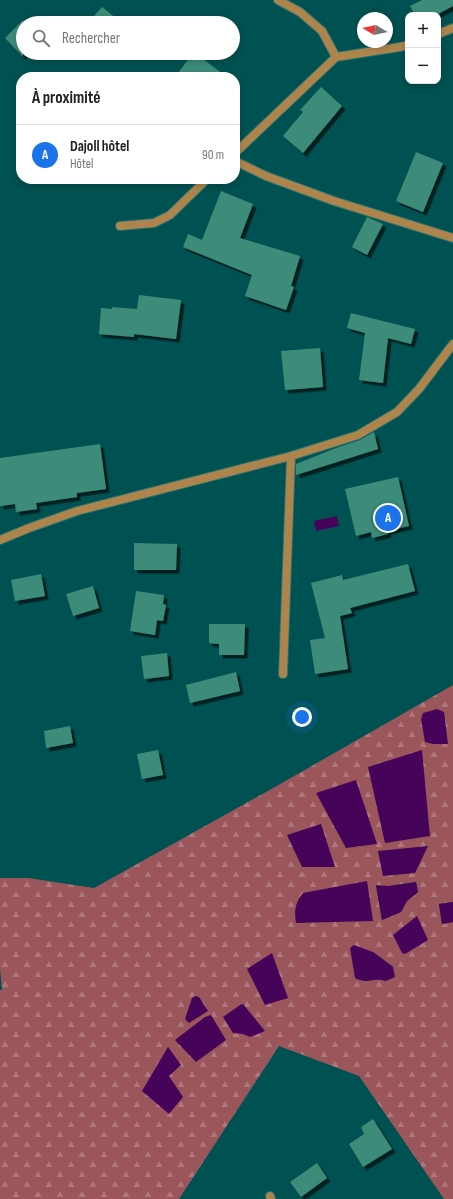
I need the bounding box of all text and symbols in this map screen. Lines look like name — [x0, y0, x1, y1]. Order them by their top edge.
north arrow — [357, 12, 393, 48]
map controls — [405, 12, 441, 84]
button: + — [405, 12, 441, 48]
search box — [16, 16, 240, 60]
icon: search — [30, 27, 52, 49]
text: Rechercher — [62, 29, 120, 48]
button: − — [405, 48, 441, 84]
text: À proximité — [32, 88, 100, 108]
text: Dajoll hôtel — [70, 137, 129, 156]
text: A — [42, 147, 48, 163]
text: 90 m — [202, 147, 224, 163]
text: Hôtel — [70, 156, 94, 172]
pin: A — [375, 503, 401, 533]
your location — [292, 707, 312, 727]

